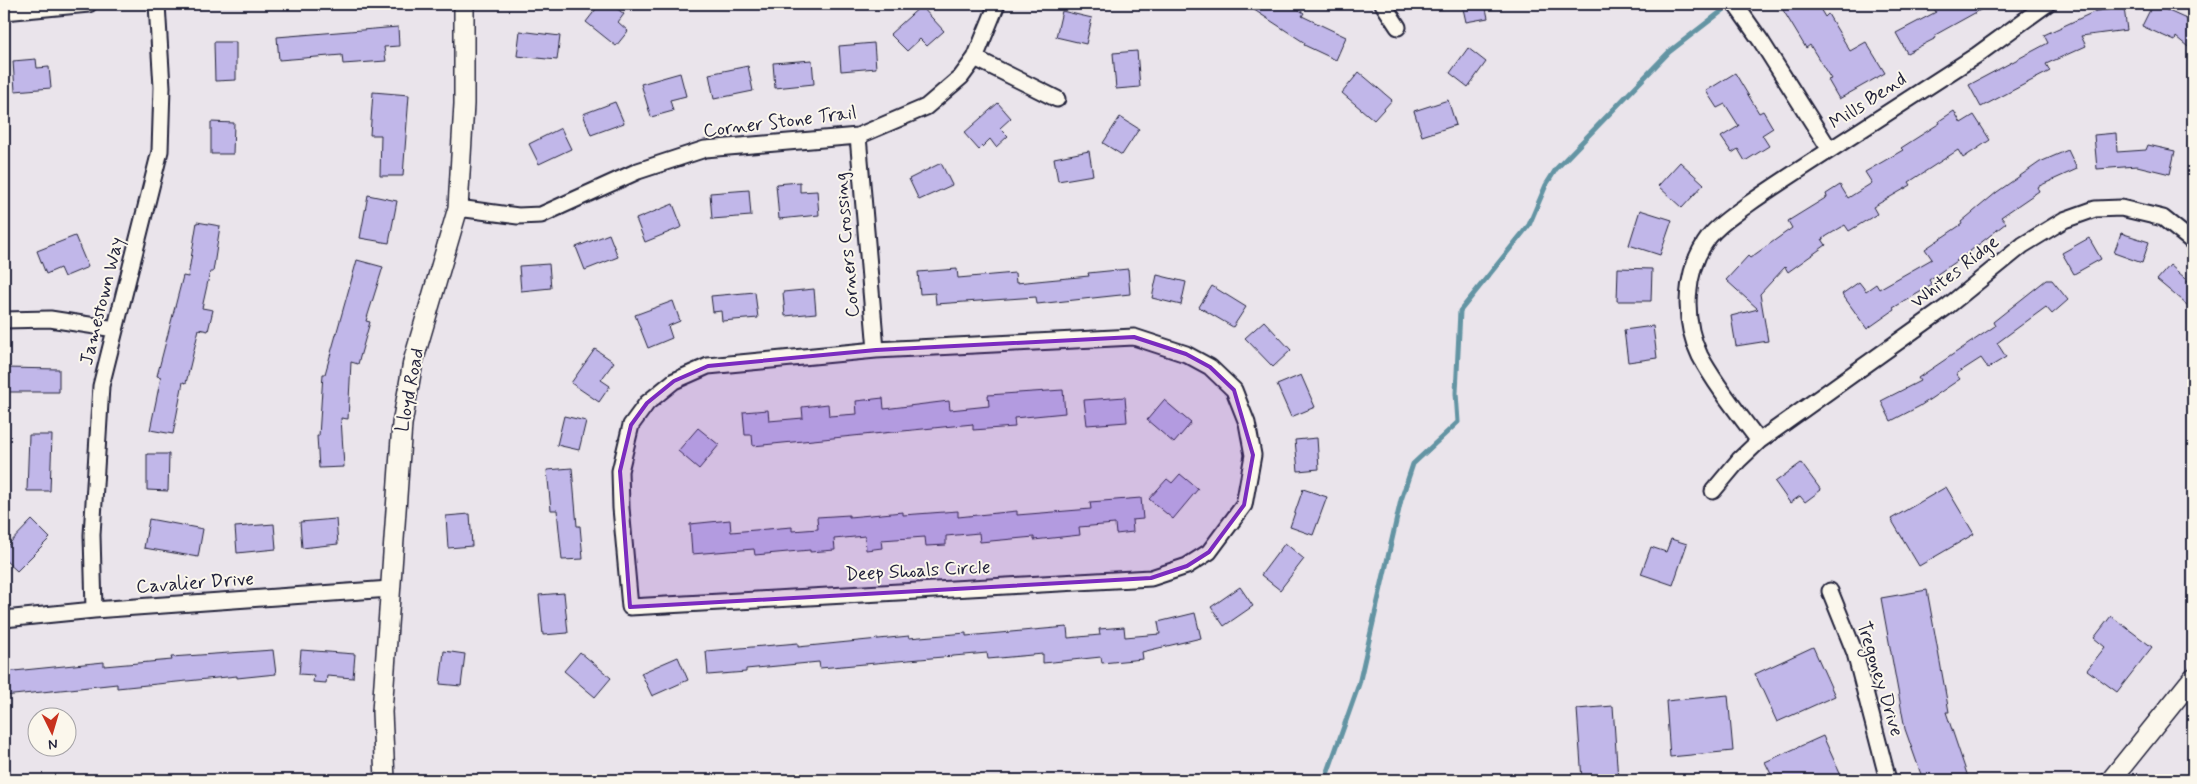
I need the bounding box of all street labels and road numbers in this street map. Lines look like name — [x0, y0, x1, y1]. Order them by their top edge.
street label: Mills Bend — [1825, 67, 1911, 135]
street label: Corner Stone Trail — [702, 100, 858, 144]
street label: Corners Crossing — [828, 171, 867, 319]
street label: Whites Ridge — [1906, 230, 2005, 315]
street label: Jamestown Way — [74, 234, 131, 368]
street label: Lloyd Road — [390, 346, 430, 434]
street label: Deep Shoals Circle — [845, 555, 991, 587]
street label: Cavalier Drive — [135, 566, 255, 600]
street label: Tregoney Drive — [1849, 619, 1909, 740]

